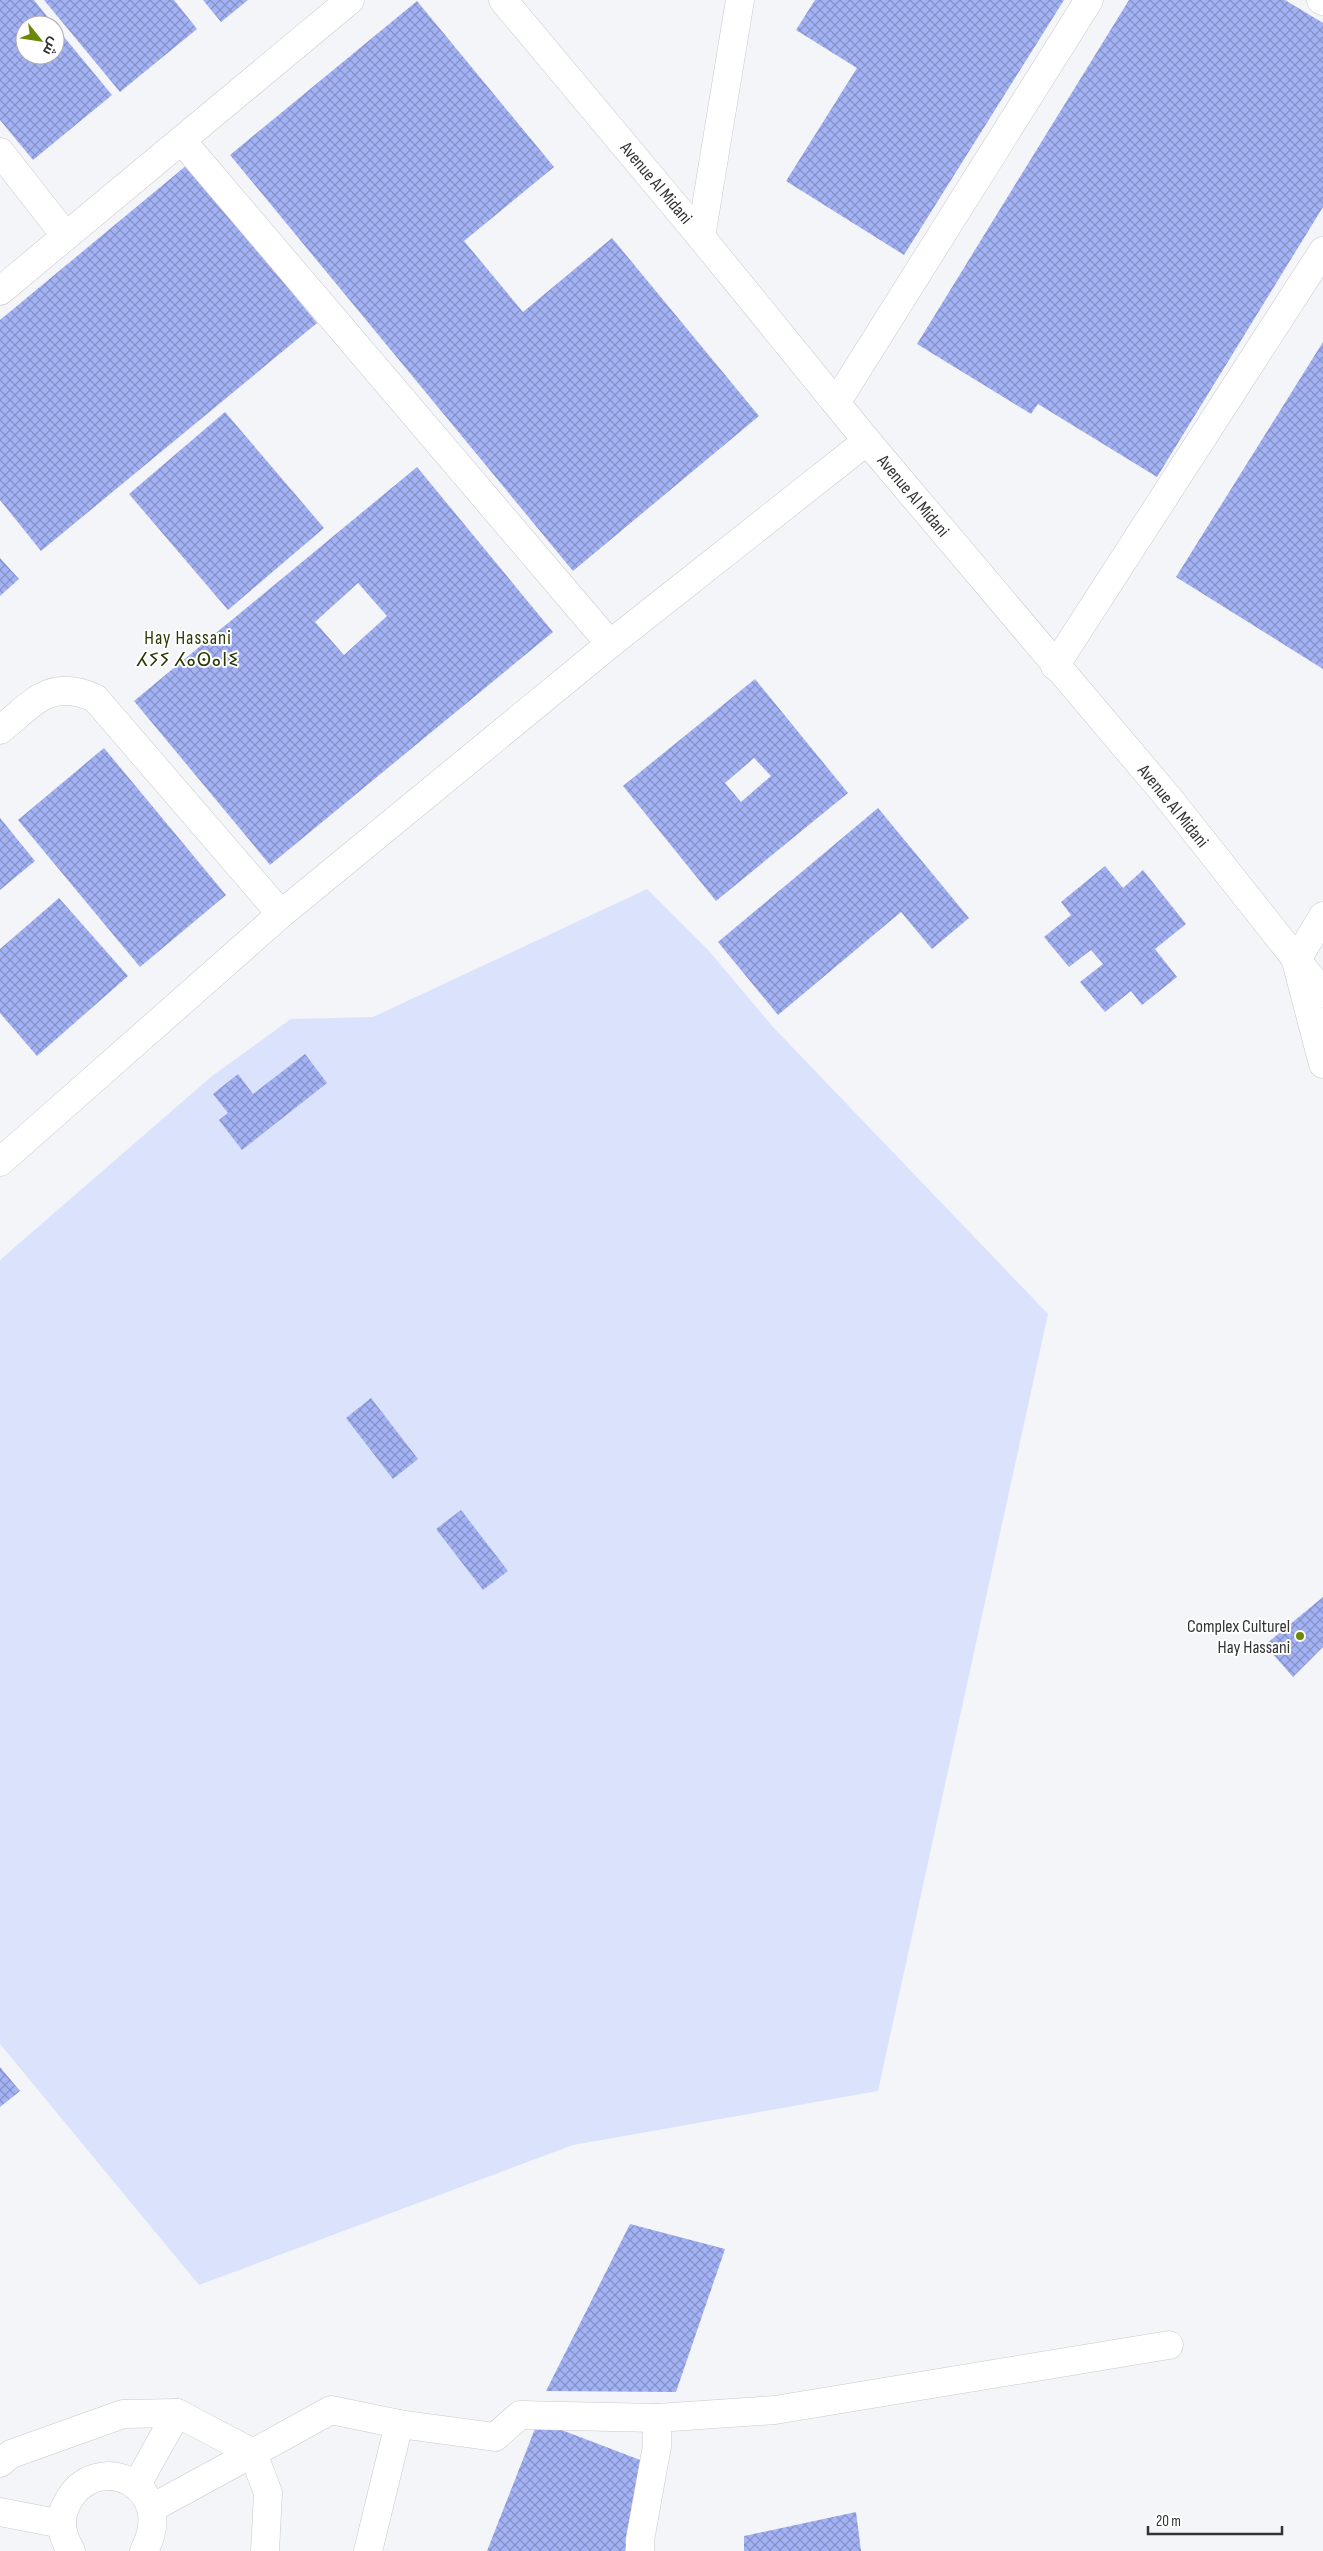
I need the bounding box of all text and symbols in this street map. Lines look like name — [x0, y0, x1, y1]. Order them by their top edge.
north arrow — [15, 15, 65, 65]
text: ش — [39, 34, 63, 58]
street label: Avenue Al Midani — [615, 137, 696, 228]
street label: Avenue Al Midani — [872, 450, 953, 541]
district label: Hay Hassani ⵃⵢⵢ ⵃⴰⵙⴰⵏⵉ — [137, 627, 239, 672]
street label: Avenue Al Midani — [1133, 760, 1213, 852]
place label: Complex Culturel Hay Hassani — [1187, 1616, 1290, 1658]
marker: Complex Culturel Hay Hassani — [1294, 1630, 1306, 1642]
scale bar — [1148, 2504, 1282, 2536]
text: 20 m — [1156, 2512, 1181, 2531]

